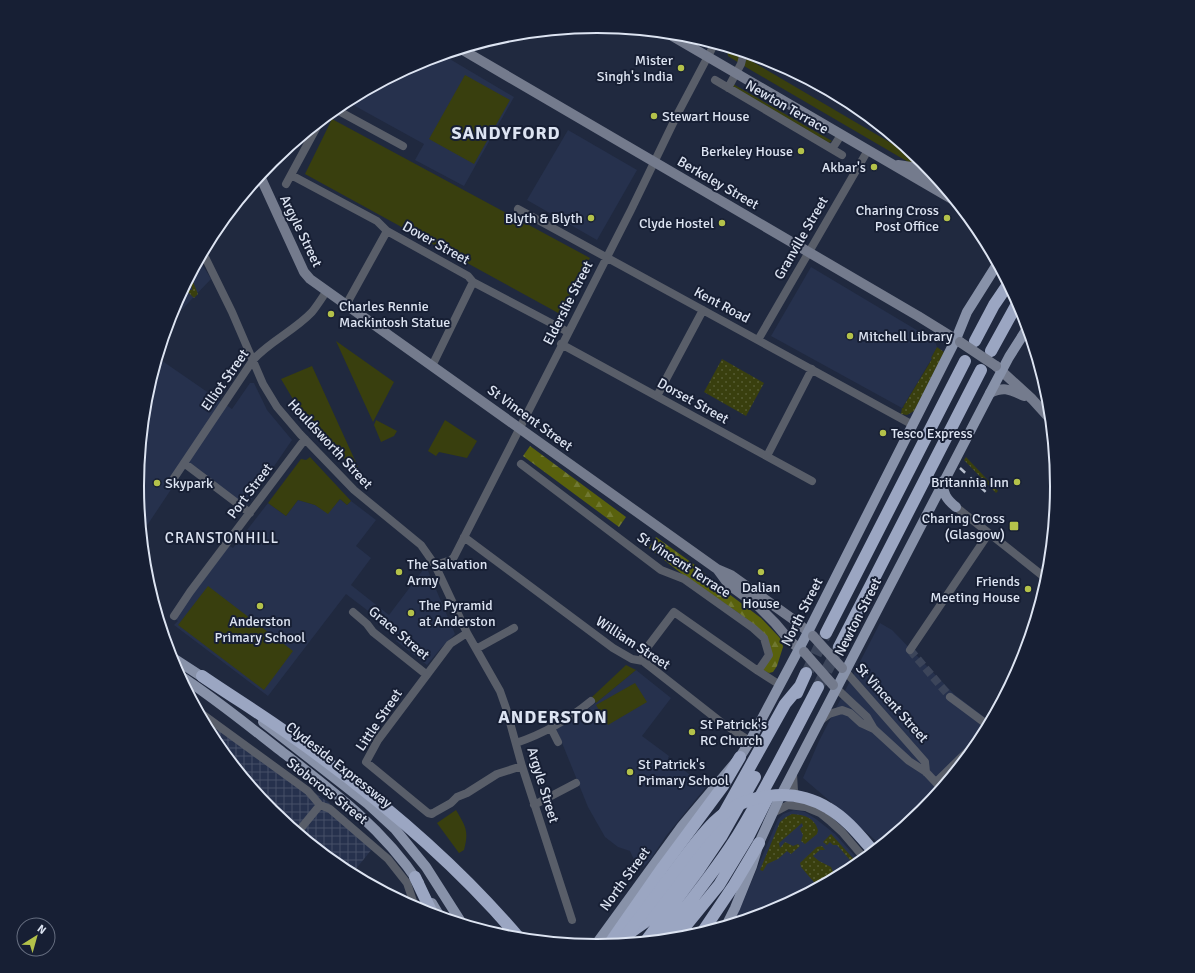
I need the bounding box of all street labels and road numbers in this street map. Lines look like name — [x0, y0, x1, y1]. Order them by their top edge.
street label: Newton Terrace — [743, 76, 831, 138]
street label: Berkeley Street — [674, 153, 762, 213]
street label: Argyle Street — [276, 192, 326, 270]
street label: Granville Street — [770, 193, 832, 283]
street label: Dover Street — [399, 218, 473, 268]
street label: Elderslie Street — [540, 258, 597, 348]
street label: Kent Road — [691, 283, 753, 327]
street label: Elliot Street — [198, 346, 252, 414]
street label: Dorset Street — [654, 374, 732, 428]
street label: St Vincent Street — [484, 381, 576, 455]
street label: Houldsworth Street — [284, 396, 376, 493]
street label: Port Street — [224, 460, 276, 522]
street label: St Vincent Terrace — [634, 528, 734, 602]
street label: North Street — [778, 575, 826, 649]
street label: Newton Street — [831, 575, 885, 659]
street label: Grace Street — [365, 603, 433, 663]
street label: William Street — [593, 613, 673, 673]
street label: St Vincent Street — [852, 660, 932, 746]
street label: Little Street — [352, 686, 406, 754]
street label: Clydeside Expressway — [283, 718, 396, 812]
street label: Argyle Street — [523, 745, 563, 825]
street label: Stobcross Street — [283, 754, 371, 828]
street label: North Street — [596, 844, 654, 914]

